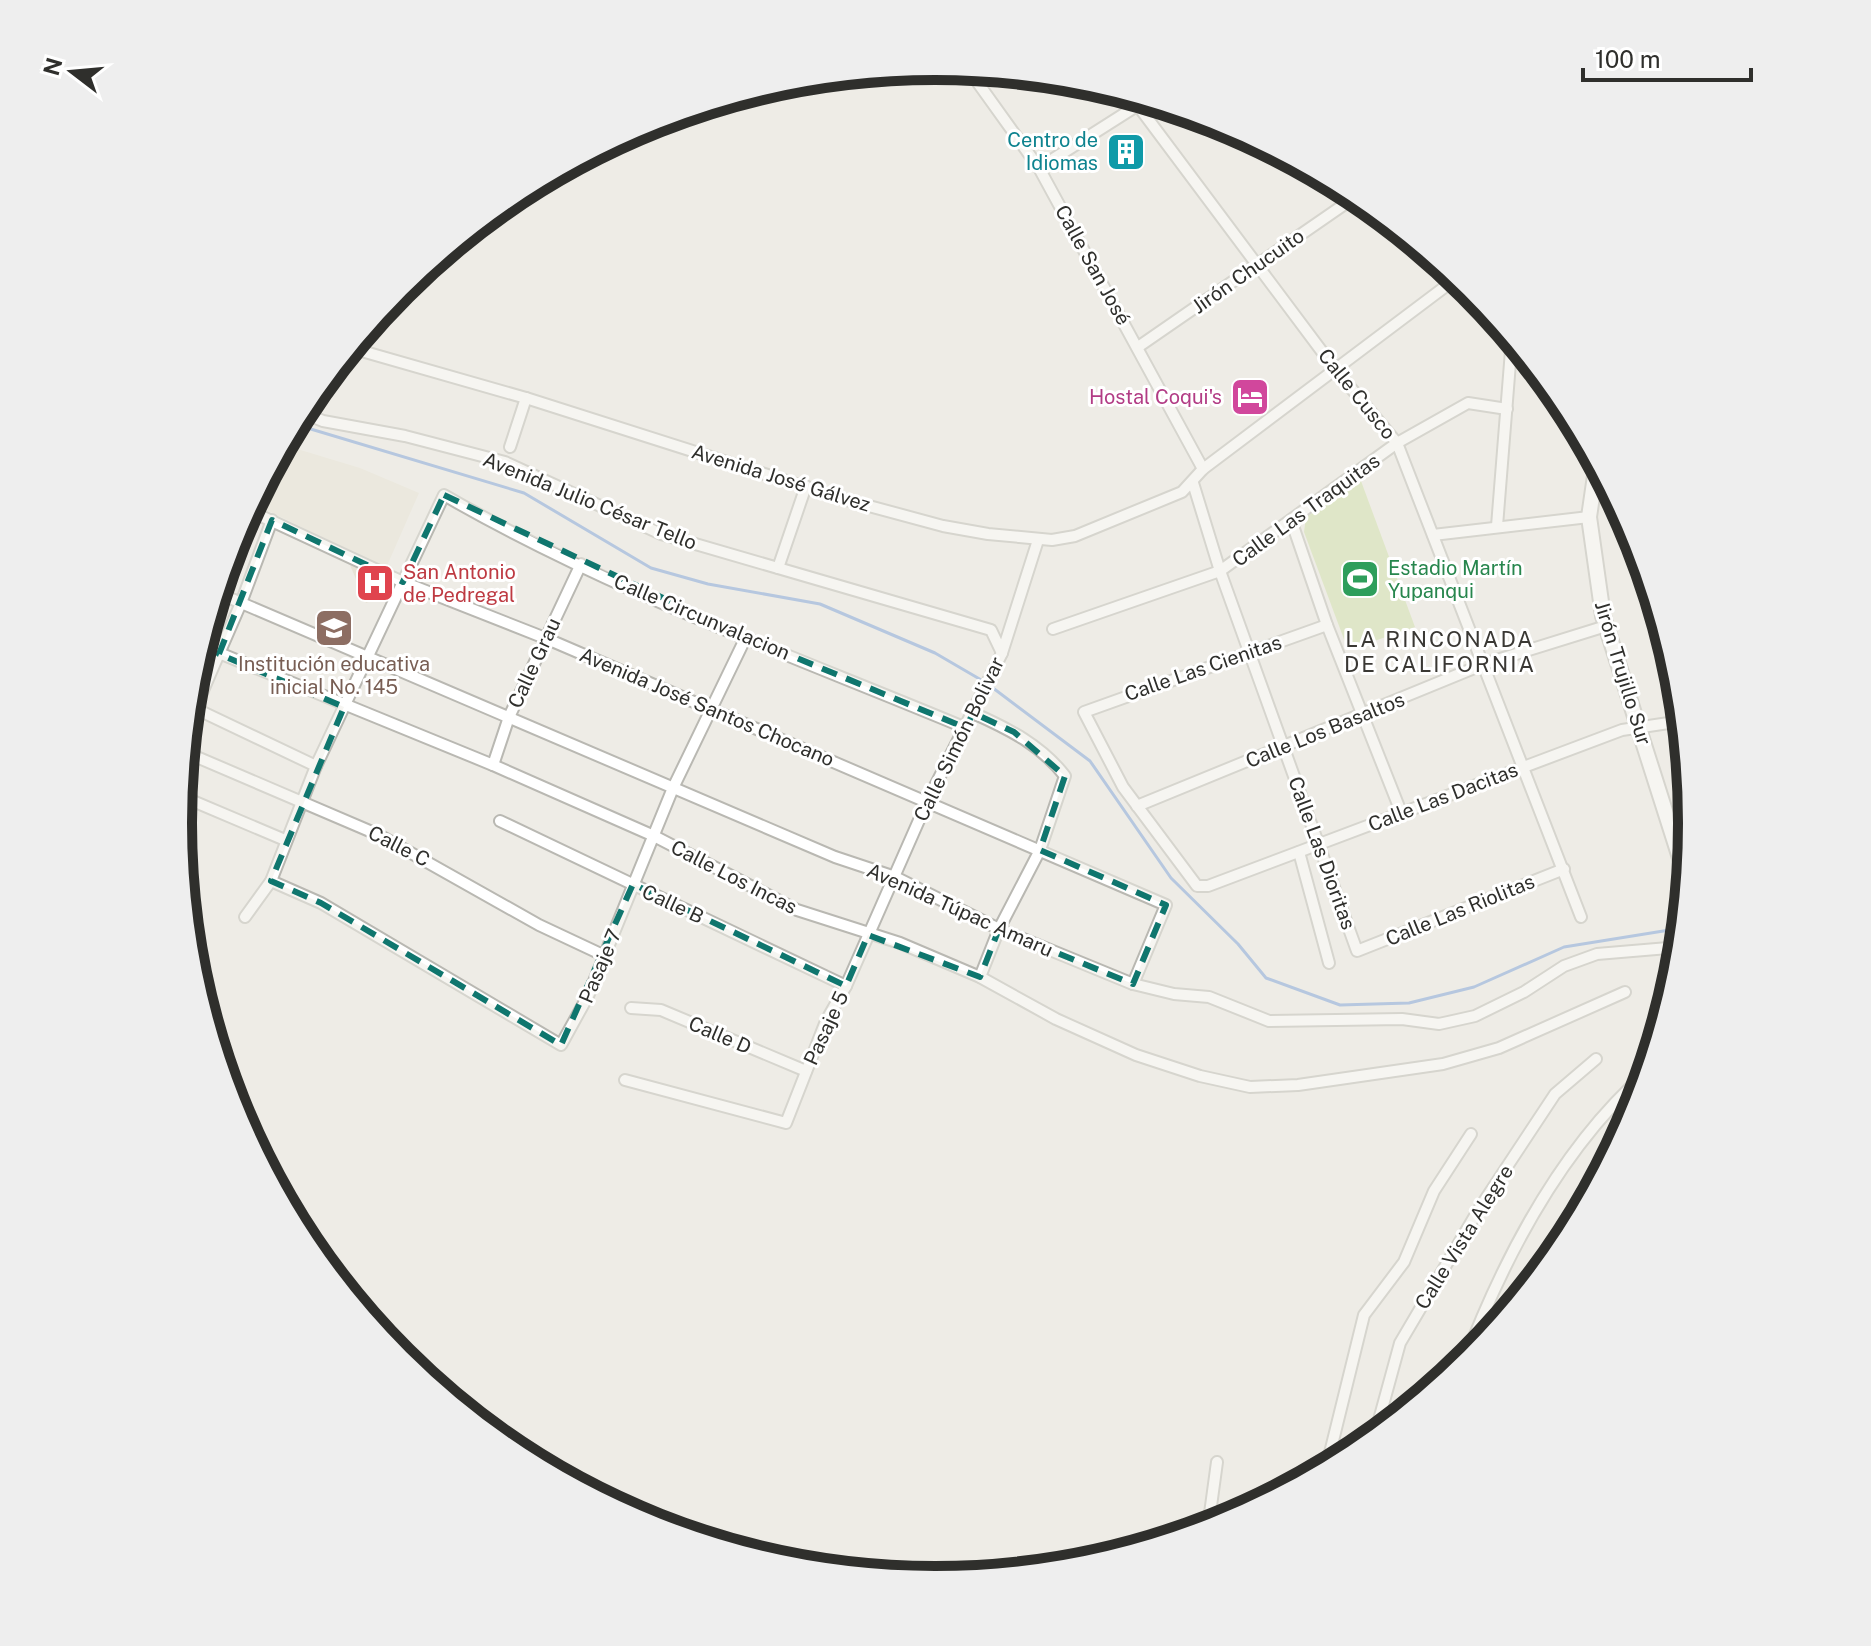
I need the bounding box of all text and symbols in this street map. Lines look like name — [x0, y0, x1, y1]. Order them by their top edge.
north arrow — [32, 32, 112, 112]
scale bar — [1583, 32, 1751, 82]
text: 100 m — [1595, 45, 1661, 73]
text: N — [38, 55, 68, 78]
place label: Centro de Idiomas — [1007, 128, 1098, 175]
building icon: Centro de Idiomas — [1105, 131, 1147, 173]
street label: Calle San José — [1050, 201, 1136, 329]
street label: Jirón Chucuito — [1187, 223, 1309, 319]
street label: Calle Cusco — [1313, 344, 1401, 444]
hotel icon: Hostal Coqui's — [1229, 376, 1271, 418]
place label: Hostal Coqui's — [1089, 385, 1222, 409]
street label: Avenida José Gálvez — [689, 439, 873, 517]
street label: Avenida Julio César Tello — [480, 447, 700, 555]
street label: Calle Las Traquitas — [1228, 448, 1384, 572]
place label: Estadio Martín Yupanqui — [1388, 556, 1522, 603]
sports icon: Estadio Martín Yupanqui — [1339, 558, 1381, 600]
place label: San Antonio de Pedregal — [403, 560, 516, 607]
hospital icon: San Antonio de Pedregal — [354, 562, 396, 604]
street label: Calle Circunvalacion — [610, 569, 794, 665]
street label: Jirón Trujillo Sur — [1590, 598, 1656, 748]
school or university icon: Institución educativa inicial No. 145 — [313, 607, 355, 649]
street label: Calle Grau — [503, 614, 565, 712]
district label: LA RINCONADA DE CALIFORNIA — [1344, 626, 1536, 677]
street label: Calle Las Cienitas — [1121, 630, 1285, 706]
street label: Avenida José Santos Chocano — [576, 642, 838, 772]
place label: Institución educativa inicial No. 145 — [238, 652, 430, 699]
street label: Calle Simón Bolivar — [909, 653, 1009, 825]
street label: Calle Los Basaltos — [1242, 687, 1408, 773]
street label: Calle Las Dacitas — [1365, 757, 1521, 837]
street label: Calle Las Dioritas — [1283, 773, 1361, 933]
street label: Calle C — [364, 820, 434, 872]
street label: Calle Los Incas — [667, 835, 801, 919]
street label: Avenida Túpac Amaru — [863, 858, 1057, 962]
street label: Calle Las Riolitas — [1382, 869, 1538, 951]
street label: Calle B — [638, 879, 708, 929]
street label: Pasaje 7 — [574, 925, 626, 1007]
street label: Pasaje 5 — [798, 987, 854, 1069]
street label: Calle D — [685, 1011, 755, 1059]
street label: Calle Vista Alegre — [1410, 1160, 1518, 1314]

